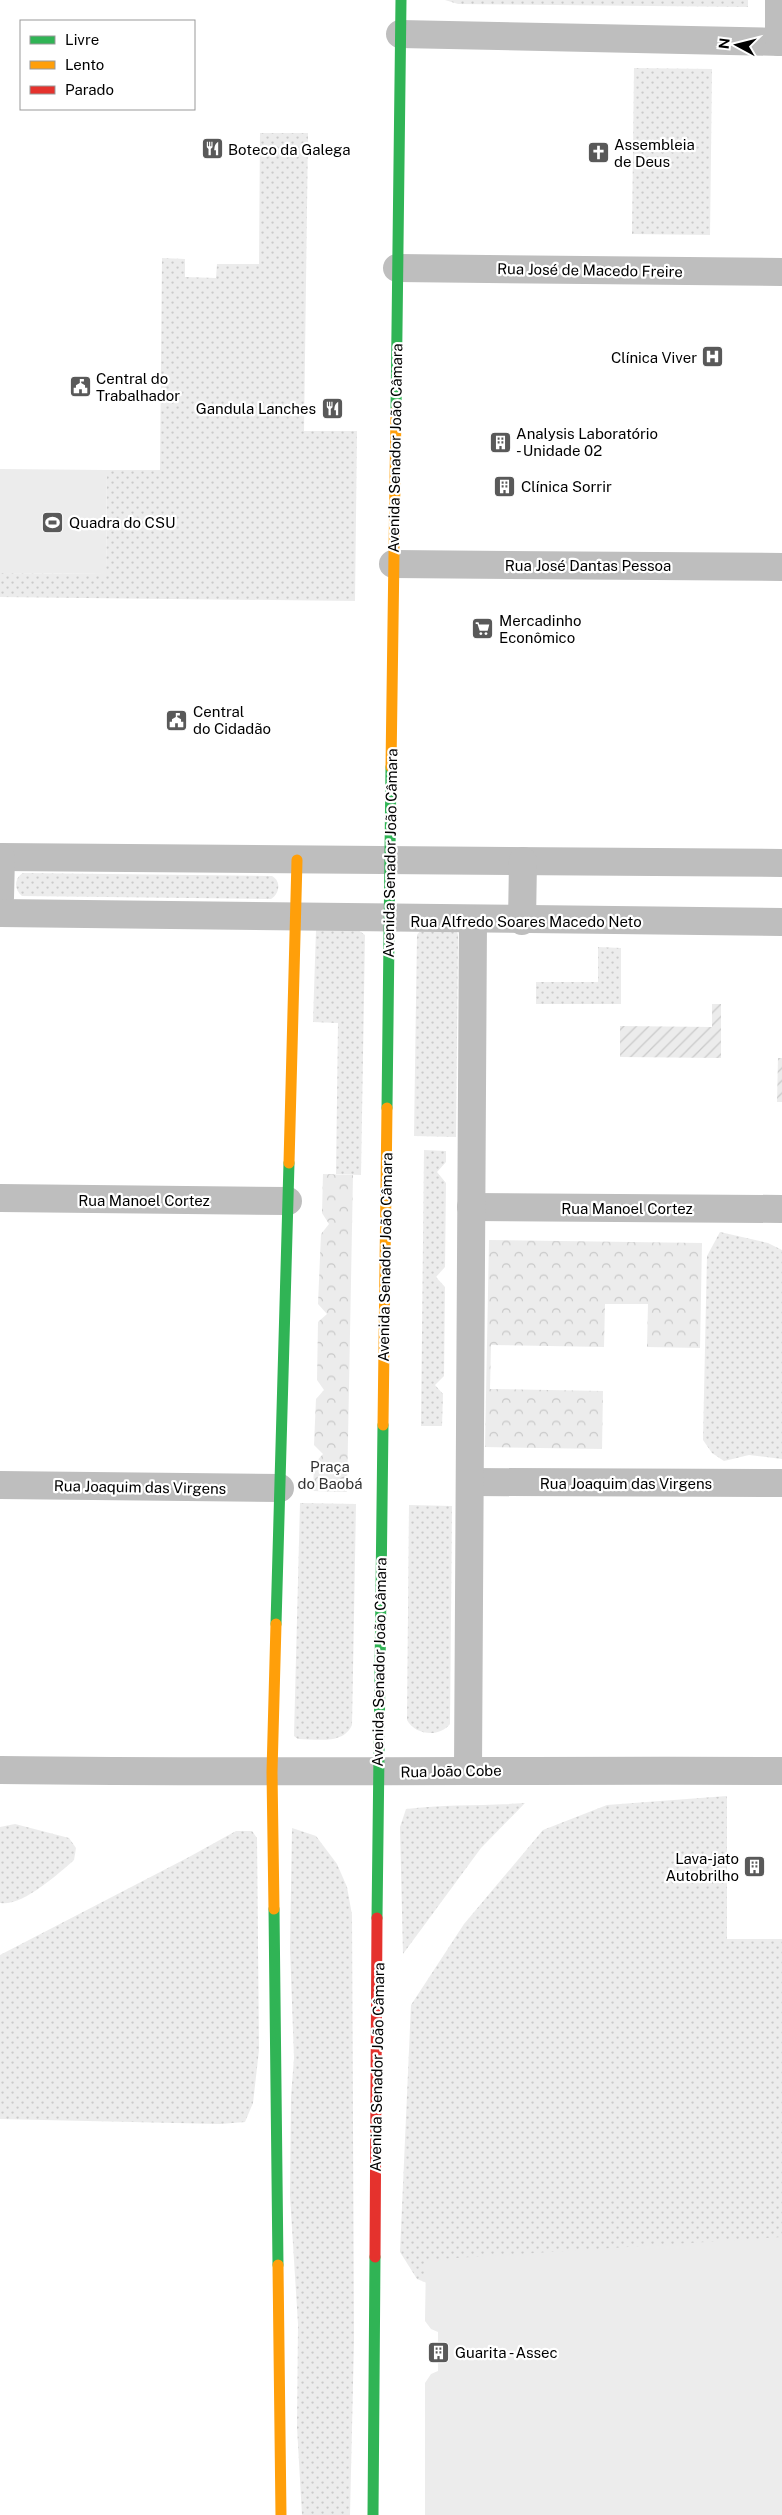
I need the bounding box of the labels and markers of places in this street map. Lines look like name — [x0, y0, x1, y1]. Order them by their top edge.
place label: Assembleia de Deus — [614, 136, 695, 170]
restaurant icon: Boteco da Galega — [200, 137, 224, 161]
place label: Boteco da Galega — [228, 141, 351, 158]
church icon: Assembleia de Deus — [586, 141, 610, 165]
hospital icon: Clínica Viver — [701, 345, 725, 369]
place label: Clínica Viver — [611, 349, 697, 366]
place label: Central do Trabalhador — [96, 370, 180, 404]
public building icon: Central do Trabalhador — [68, 375, 92, 399]
restaurant icon: Gandula Lanches — [320, 396, 344, 420]
place label: Gandula Lanches — [196, 400, 316, 417]
place label: Analysis Laboratório - Unidade 02 — [516, 425, 658, 459]
building icon: Analysis Laboratório - Unidade 02 — [488, 430, 512, 454]
building icon: Clínica Sorrir — [493, 474, 517, 498]
place label: Clínica Sorrir — [521, 478, 612, 495]
sports icon: Quadra do CSU — [41, 510, 65, 534]
place label: Quadra do CSU — [69, 514, 175, 531]
place label: Mercadinho Econômico — [499, 612, 581, 646]
supermarket icon: Mercadinho Econômico — [471, 617, 495, 641]
place label: Central do Cidadão — [193, 703, 271, 737]
public building icon: Central do Cidadão — [165, 708, 189, 732]
place label: Lava-jato Autobrilho — [665, 1850, 739, 1884]
building icon: Lava-jato Autobrilho — [743, 1855, 767, 1879]
building icon: Guarita - Assec — [427, 2340, 451, 2364]
place label: Guarita - Assec — [455, 2344, 558, 2361]

